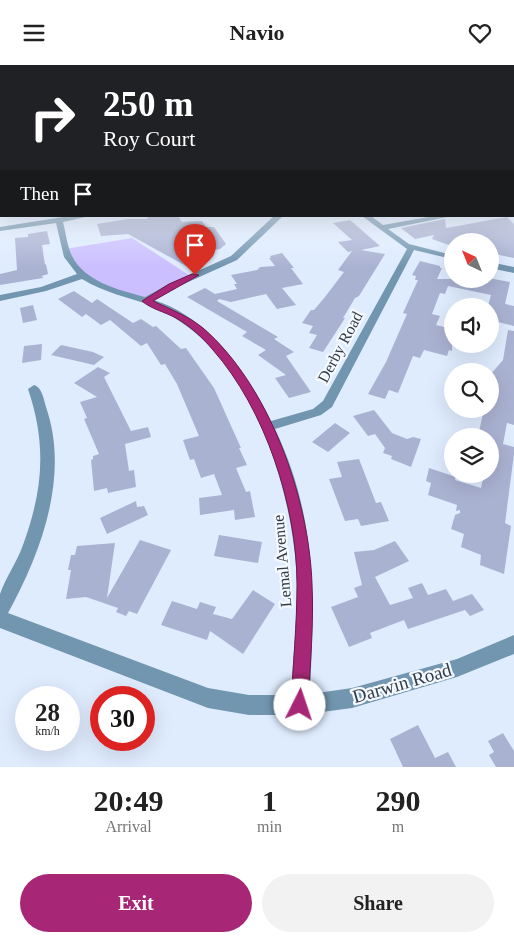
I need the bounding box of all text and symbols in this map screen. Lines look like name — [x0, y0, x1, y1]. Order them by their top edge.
icon: menu — [20, 19, 48, 47]
icon: heart — [466, 19, 494, 47]
text: Navio — [230, 20, 285, 45]
icon: right — [20, 85, 85, 150]
text: 250 m — [103, 85, 193, 124]
text: Roy Court — [103, 126, 195, 151]
icon: arrive — [69, 180, 97, 208]
text: Then — [20, 183, 59, 204]
pin — [174, 224, 216, 275]
icon: arrive — [181, 231, 209, 259]
north arrow — [444, 233, 499, 287]
map controls — [444, 233, 499, 483]
button: sound — [444, 298, 499, 353]
street label: Derby Road — [314, 309, 367, 386]
button: search — [444, 363, 499, 418]
button: layers — [444, 428, 499, 483]
street label: Lemal Avenue — [269, 514, 295, 608]
street label: Darwin Road — [350, 659, 454, 707]
position arrow — [273, 678, 325, 730]
speed limit sign: 30 — [90, 686, 155, 751]
text: 28 — [35, 699, 60, 726]
text: km/h — [35, 724, 60, 738]
text: 20:49 — [94, 784, 164, 817]
text: 1 — [262, 784, 277, 817]
text: 290 — [375, 784, 420, 817]
text: Arrival — [105, 818, 152, 835]
text: min — [257, 818, 282, 835]
text: m — [392, 818, 404, 835]
button: Exit — [20, 874, 252, 932]
button: Share — [262, 874, 494, 932]

